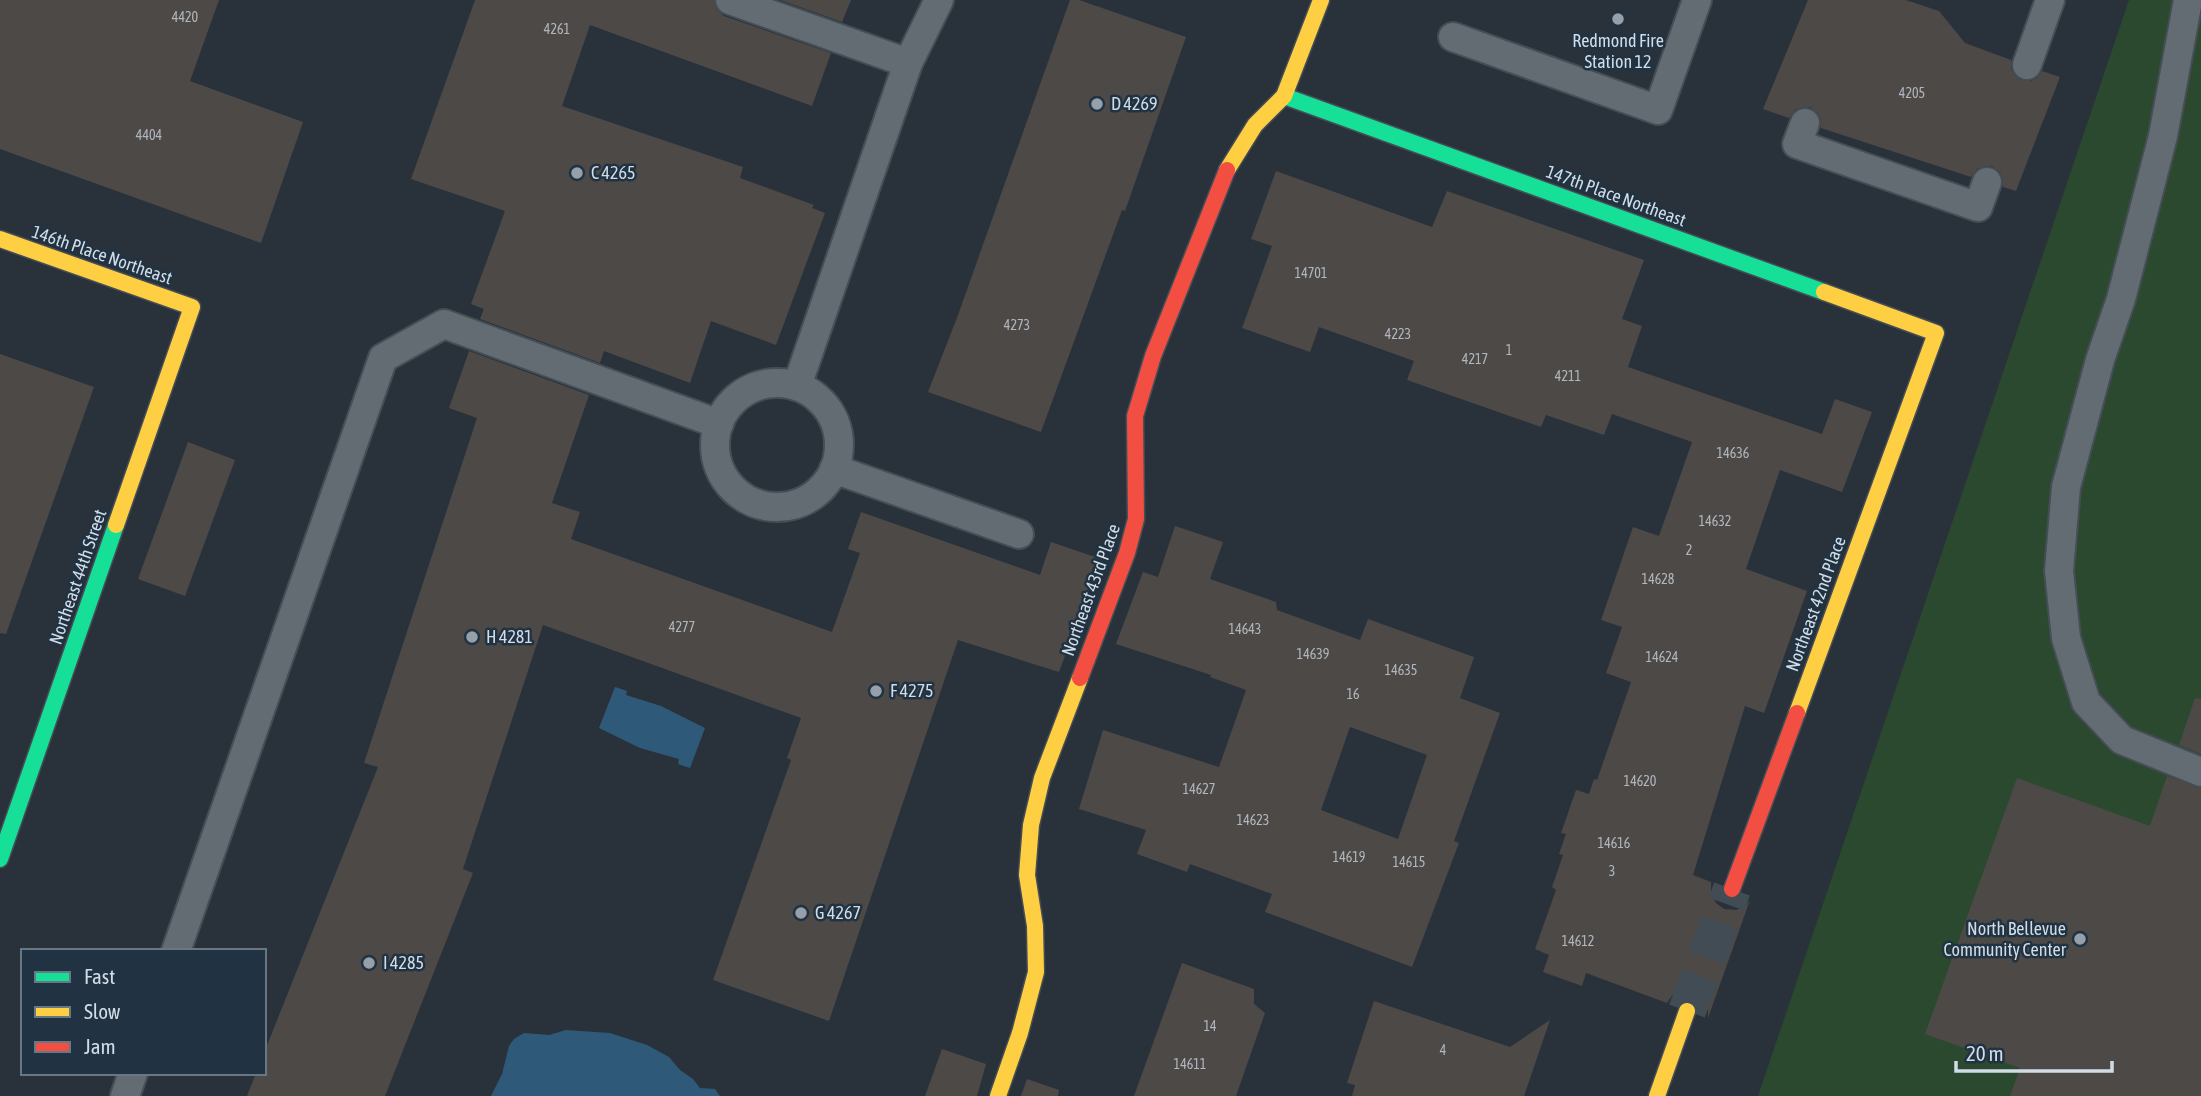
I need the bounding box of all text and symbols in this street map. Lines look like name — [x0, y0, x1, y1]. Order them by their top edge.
house number: 4420 — [172, 9, 199, 25]
marker: Redmond Fire Station 12 — [1610, 11, 1626, 27]
house number: 4261 — [544, 21, 570, 37]
place label: Redmond Fire Station 12 — [1572, 30, 1664, 72]
house number: 4205 — [1899, 85, 1925, 101]
place label: D 4269 — [1111, 93, 1157, 114]
marker: D 4269 — [1089, 96, 1105, 112]
house number: 4404 — [136, 127, 163, 143]
street label: 147th Place Northeast — [1543, 160, 1689, 231]
place label: C 4265 — [591, 162, 635, 183]
marker: C 4265 — [569, 165, 585, 181]
street label: 146th Place Northeast — [29, 221, 175, 288]
house number: 14701 — [1295, 265, 1327, 281]
house number: 4273 — [1004, 317, 1030, 333]
house number: 4223 — [1385, 326, 1411, 342]
house number: 1 — [1506, 342, 1512, 358]
house number: 4217 — [1462, 351, 1488, 367]
house number: 4211 — [1555, 368, 1581, 384]
house number: 14636 — [1717, 445, 1750, 461]
street label: Northeast 44th Street — [45, 507, 110, 647]
house number: 14632 — [1699, 513, 1731, 529]
street label: Northeast 43rd Place — [1057, 521, 1124, 659]
street label: Northeast 42nd Place — [1781, 533, 1850, 674]
house number: 2 — [1686, 542, 1692, 558]
house number: 14628 — [1642, 571, 1675, 587]
house number: 4277 — [669, 619, 695, 635]
house number: 14643 — [1229, 621, 1261, 637]
place label: H 4281 — [486, 626, 533, 647]
marker: H 4281 — [464, 629, 480, 645]
house number: 14639 — [1297, 646, 1329, 662]
house number: 14624 — [1646, 649, 1679, 665]
house number: 14635 — [1385, 662, 1417, 678]
place label: F 4275 — [890, 680, 934, 701]
marker: F 4275 — [868, 683, 884, 699]
house number: 16 — [1346, 686, 1360, 702]
house number: 14620 — [1624, 773, 1657, 789]
house number: 14627 — [1183, 781, 1215, 797]
house number: 14623 — [1237, 812, 1269, 828]
house number: 14616 — [1598, 835, 1631, 851]
house number: 14619 — [1333, 849, 1365, 865]
house number: 14615 — [1393, 854, 1425, 870]
house number: 3 — [1609, 863, 1615, 879]
place label: G 4267 — [815, 902, 861, 923]
marker: G 4267 — [793, 905, 809, 921]
place label: North Bellevue Community Center — [1943, 918, 2067, 960]
marker: North Bellevue Community Center — [2072, 931, 2088, 947]
house number: 14612 — [1562, 933, 1594, 949]
legend — [21, 949, 266, 1075]
place label: I 4285 — [383, 952, 424, 973]
marker: I 4285 — [361, 955, 377, 971]
text: Fast — [84, 964, 115, 988]
text: Slow — [84, 999, 121, 1023]
house number: 14 — [1203, 1018, 1217, 1034]
scale bar — [1956, 1030, 2112, 1074]
text: Jam — [84, 1034, 116, 1058]
text: 20 m — [1966, 1041, 2004, 1065]
house number: 4 — [1440, 1042, 1447, 1058]
house number: 14611 — [1174, 1056, 1206, 1072]

